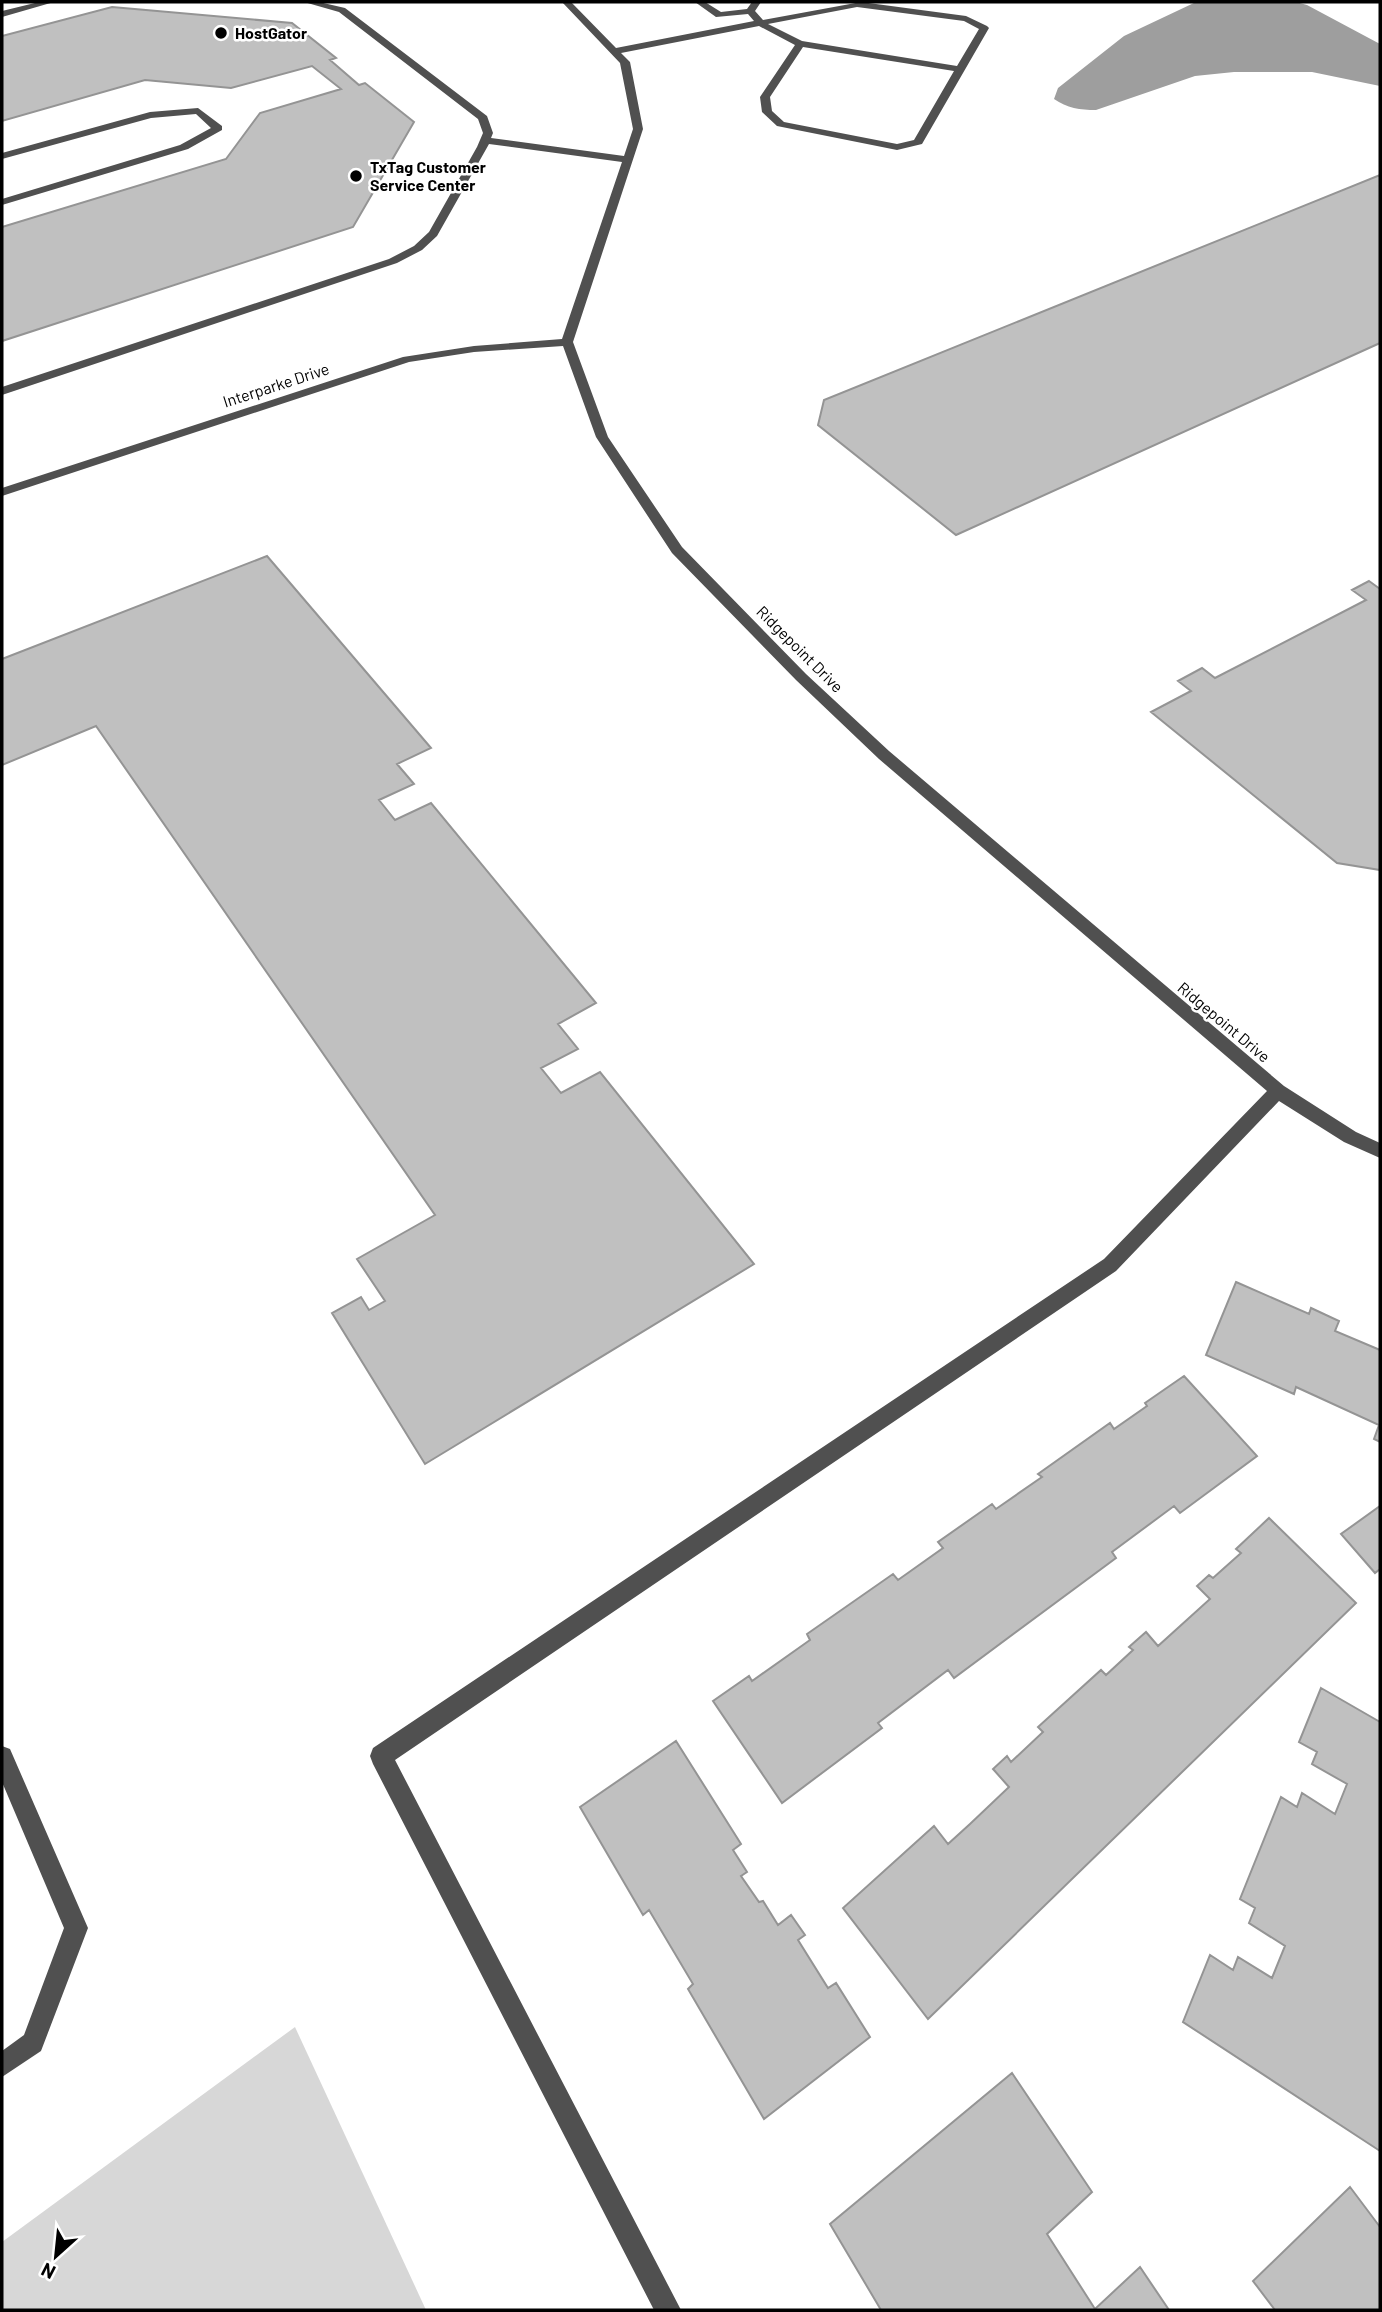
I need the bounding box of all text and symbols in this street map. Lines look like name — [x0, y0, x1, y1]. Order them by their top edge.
place label: HostGator — [235, 23, 307, 42]
marker: HostGator — [213, 25, 229, 41]
place label: TxTag Customer Service Center — [370, 157, 486, 194]
marker: TxTag Customer Service Center — [348, 168, 364, 184]
street label: Interparke Drive — [220, 358, 331, 411]
street label: Ridgepoint Drive — [753, 601, 848, 696]
street label: Ridgepoint Drive — [1174, 978, 1274, 1066]
north arrow — [21, 2221, 91, 2291]
text: N — [37, 2258, 59, 2285]

